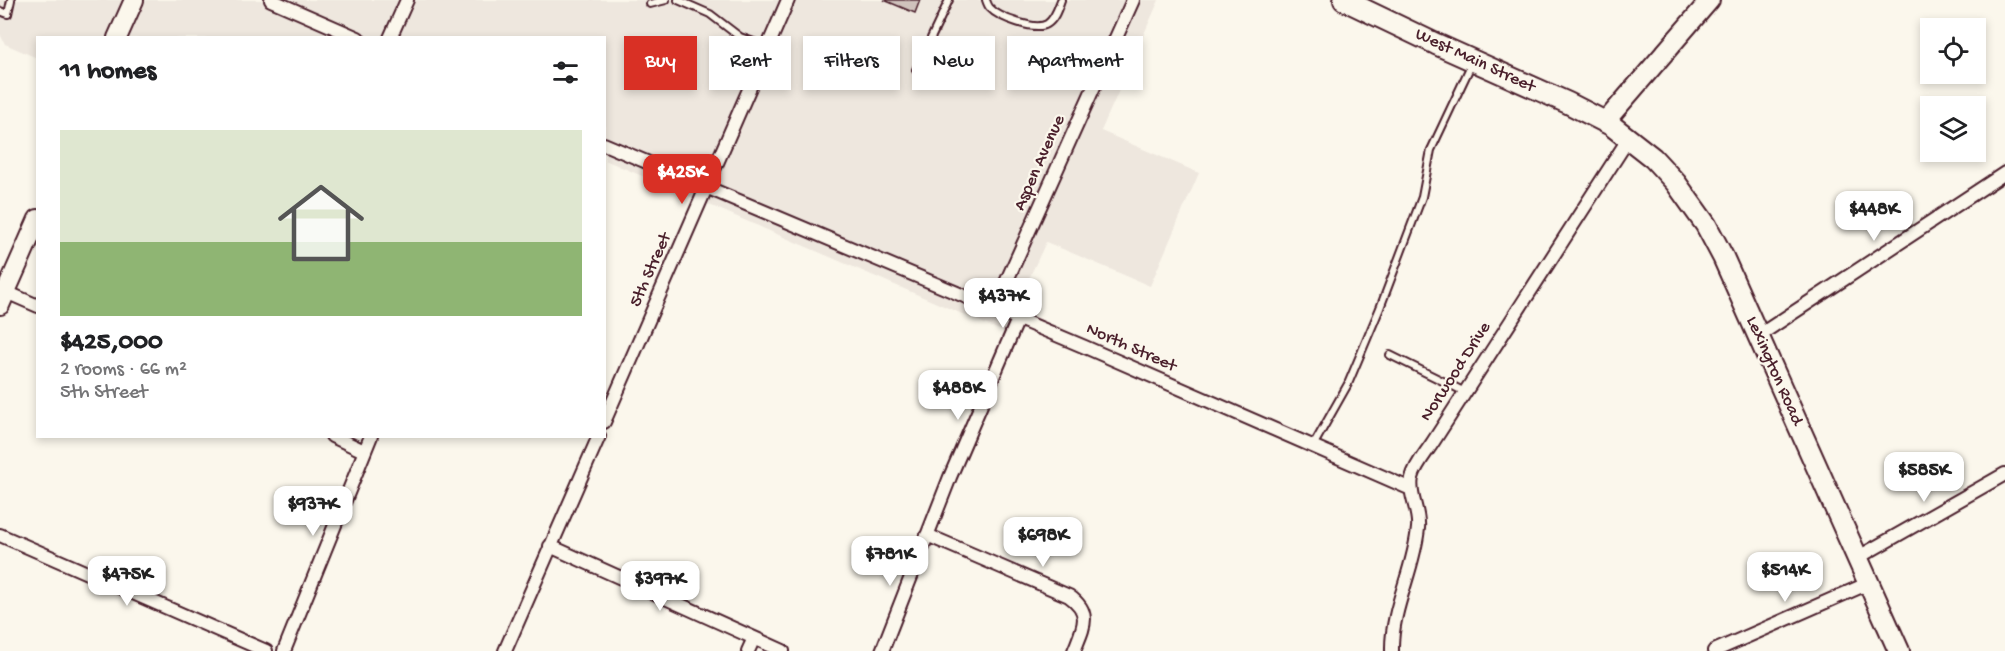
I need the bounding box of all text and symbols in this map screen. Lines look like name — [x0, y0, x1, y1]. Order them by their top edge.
map controls — [1920, 18, 1986, 162]
button: locate — [1920, 18, 1986, 84]
street label: West Main Street — [1412, 24, 1540, 99]
chip: Buy — [624, 36, 697, 90]
chip: Rent — [709, 36, 791, 90]
chip: Filters — [803, 36, 900, 90]
chip: New — [912, 36, 995, 90]
chip: Apartment — [1007, 36, 1143, 90]
icon: filters — [549, 56, 582, 89]
text: 11 homes — [60, 57, 156, 88]
button: layers — [1920, 96, 1986, 162]
street label: Aspen Avenue — [1010, 111, 1071, 214]
pin: $425K — [640, 154, 724, 205]
text: $425K — [657, 162, 707, 185]
icon: home — [267, 169, 375, 277]
pin: $448K — [1832, 191, 1916, 242]
text: $448K — [1849, 199, 1899, 222]
street label: 5th Street — [625, 228, 677, 310]
pin: $437K — [961, 278, 1045, 329]
text: $437K — [978, 286, 1028, 309]
street label: Lexington Road — [1741, 313, 1808, 430]
street label: Norwood Drive — [1416, 318, 1496, 426]
street label: North Street — [1083, 319, 1181, 378]
text: $425,000 — [60, 328, 163, 359]
text: 2 rooms · 66 m² — [60, 359, 187, 382]
pin: $488K — [916, 370, 1000, 421]
text: $488K — [932, 378, 984, 401]
text: 5th Street — [60, 382, 148, 405]
pin: $585K — [1882, 452, 1966, 503]
text: $585K — [1898, 460, 1950, 483]
pin: $937K — [271, 486, 355, 537]
text: $937K — [288, 494, 338, 517]
pin: $698K — [1001, 517, 1085, 568]
text: $698K — [1017, 525, 1069, 548]
pin: $781K — [848, 536, 932, 587]
text: $781K — [865, 544, 915, 567]
pin: $514K — [1743, 552, 1827, 603]
pin: $475K — [85, 556, 169, 607]
text: $514K — [1761, 560, 1809, 583]
pin: $397K — [618, 561, 702, 612]
text: $475K — [102, 564, 152, 587]
text: $397K — [635, 569, 685, 592]

